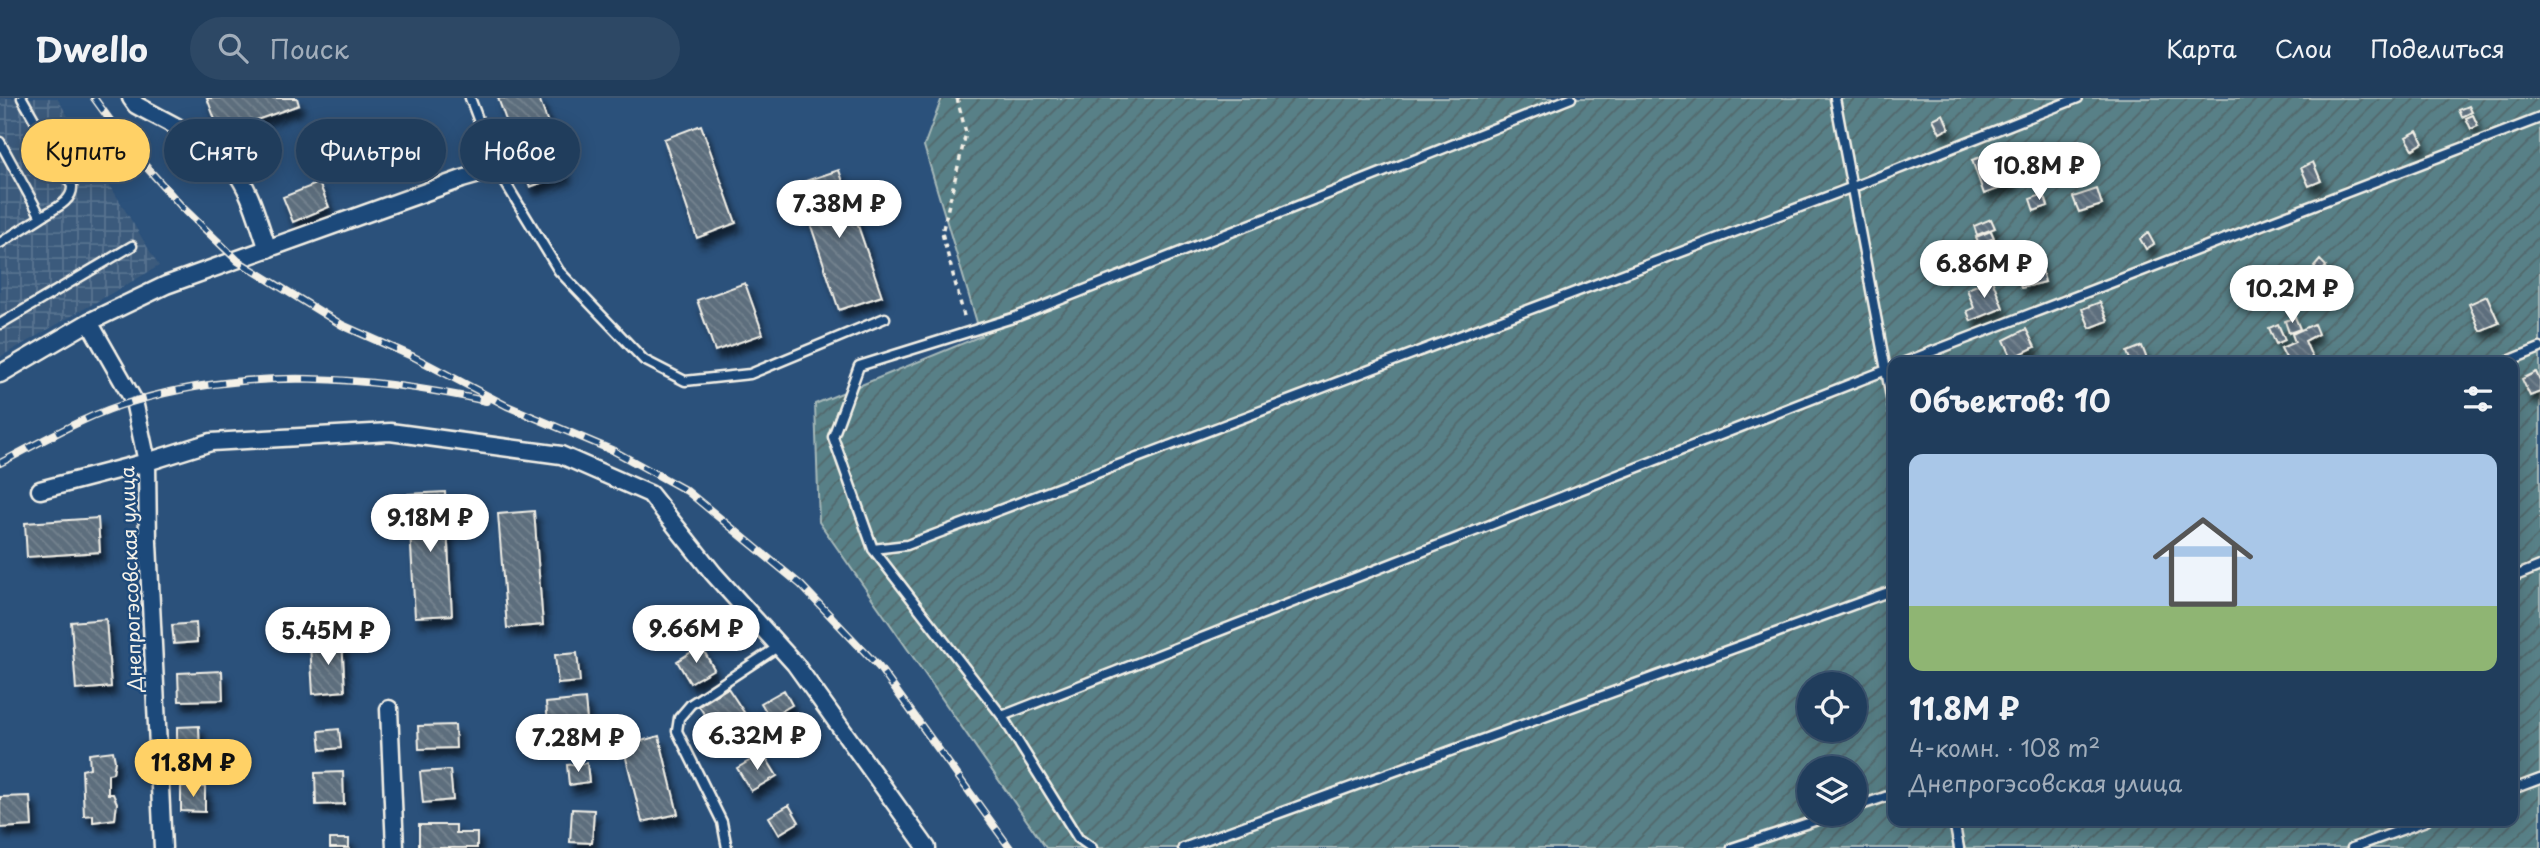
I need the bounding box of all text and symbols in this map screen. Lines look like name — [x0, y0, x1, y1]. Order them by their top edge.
search box — [190, 17, 680, 80]
text: Dwello — [35, 23, 148, 73]
icon: search — [214, 29, 252, 67]
text: Поиск — [270, 29, 349, 68]
text: Карта — [2166, 30, 2237, 66]
text: Слои — [2275, 30, 2332, 66]
text: Поделиться — [2370, 30, 2505, 66]
chip: Купить — [21, 119, 150, 182]
chip: Снять — [164, 119, 282, 182]
chip: Фильтры — [296, 119, 446, 182]
chip: Новое — [460, 119, 580, 182]
pin: 10.8M ₽ — [1974, 142, 2104, 202]
text: 10.8M ₽ — [1994, 147, 2084, 182]
pin: 7.38M ₽ — [774, 180, 904, 240]
text: 7.38M ₽ — [793, 185, 885, 220]
pin: 6.86M ₽ — [1919, 240, 2049, 300]
text: 6.86M ₽ — [1936, 245, 2032, 280]
pin: 10.2M ₽ — [2227, 266, 2357, 325]
text: 10.2M ₽ — [2246, 270, 2338, 305]
text: Объектов: 10 — [1909, 377, 2111, 422]
icon: filters — [2459, 380, 2497, 418]
street label: Днепрогэсовская улица — [112, 466, 148, 693]
pin: 9.18M ₽ — [365, 494, 495, 554]
text: 9.18M ₽ — [387, 499, 473, 534]
icon: home — [2140, 499, 2266, 625]
pin: 9.66M ₽ — [631, 606, 761, 665]
pin: 5.45M ₽ — [263, 608, 393, 667]
text: 9.66M ₽ — [649, 610, 743, 645]
text: 5.45M ₽ — [281, 612, 375, 647]
map controls — [1797, 672, 1867, 826]
button: locate — [1797, 672, 1867, 742]
text: 11.8M ₽ — [1909, 685, 2019, 730]
pin: 6.32M ₽ — [692, 712, 822, 772]
pin: 7.28M ₽ — [513, 714, 643, 774]
text: 6.32M ₽ — [708, 717, 806, 752]
text: 7.28M ₽ — [532, 719, 624, 754]
text: 4-комн. · 108 m² — [1909, 730, 2100, 765]
pin: 11.8M ₽ — [128, 740, 258, 799]
text: 11.8M ₽ — [151, 744, 235, 779]
button: layers — [1797, 756, 1867, 826]
text: Днепрогэсовская улица — [1909, 765, 2182, 800]

